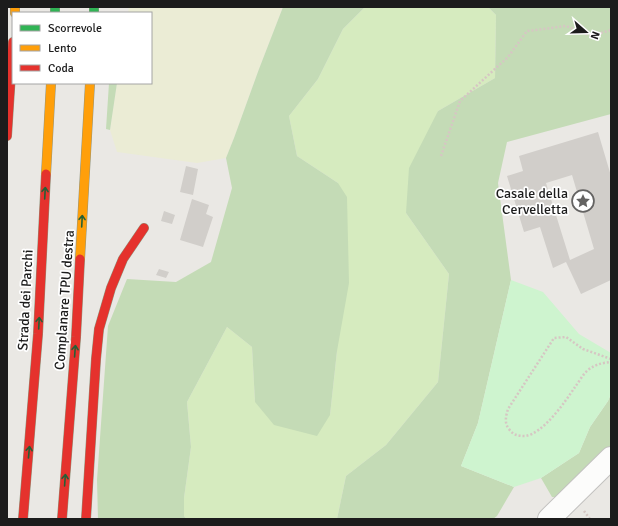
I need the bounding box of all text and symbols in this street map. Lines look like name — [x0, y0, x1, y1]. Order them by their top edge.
legend — [12, 12, 152, 84]
north arrow — [566, 12, 606, 52]
text: Scorrevole — [48, 21, 102, 36]
text: N — [588, 29, 602, 41]
text: Lento — [48, 41, 77, 56]
text: Coda — [48, 61, 74, 76]
place label: Casale della Cervelletta — [496, 185, 568, 218]
one-way arrow — [42, 187, 49, 200]
place icon: Casale della Cervelletta — [570, 188, 596, 214]
one-way arrow — [79, 215, 86, 228]
street label: Complanare TPU destra — [51, 230, 78, 370]
street label: Strada dei Parchi — [14, 249, 37, 351]
one-way arrow — [35, 317, 42, 330]
one-way arrow — [71, 344, 79, 357]
one-way arrow — [25, 446, 32, 459]
one-way arrow — [61, 474, 68, 487]

